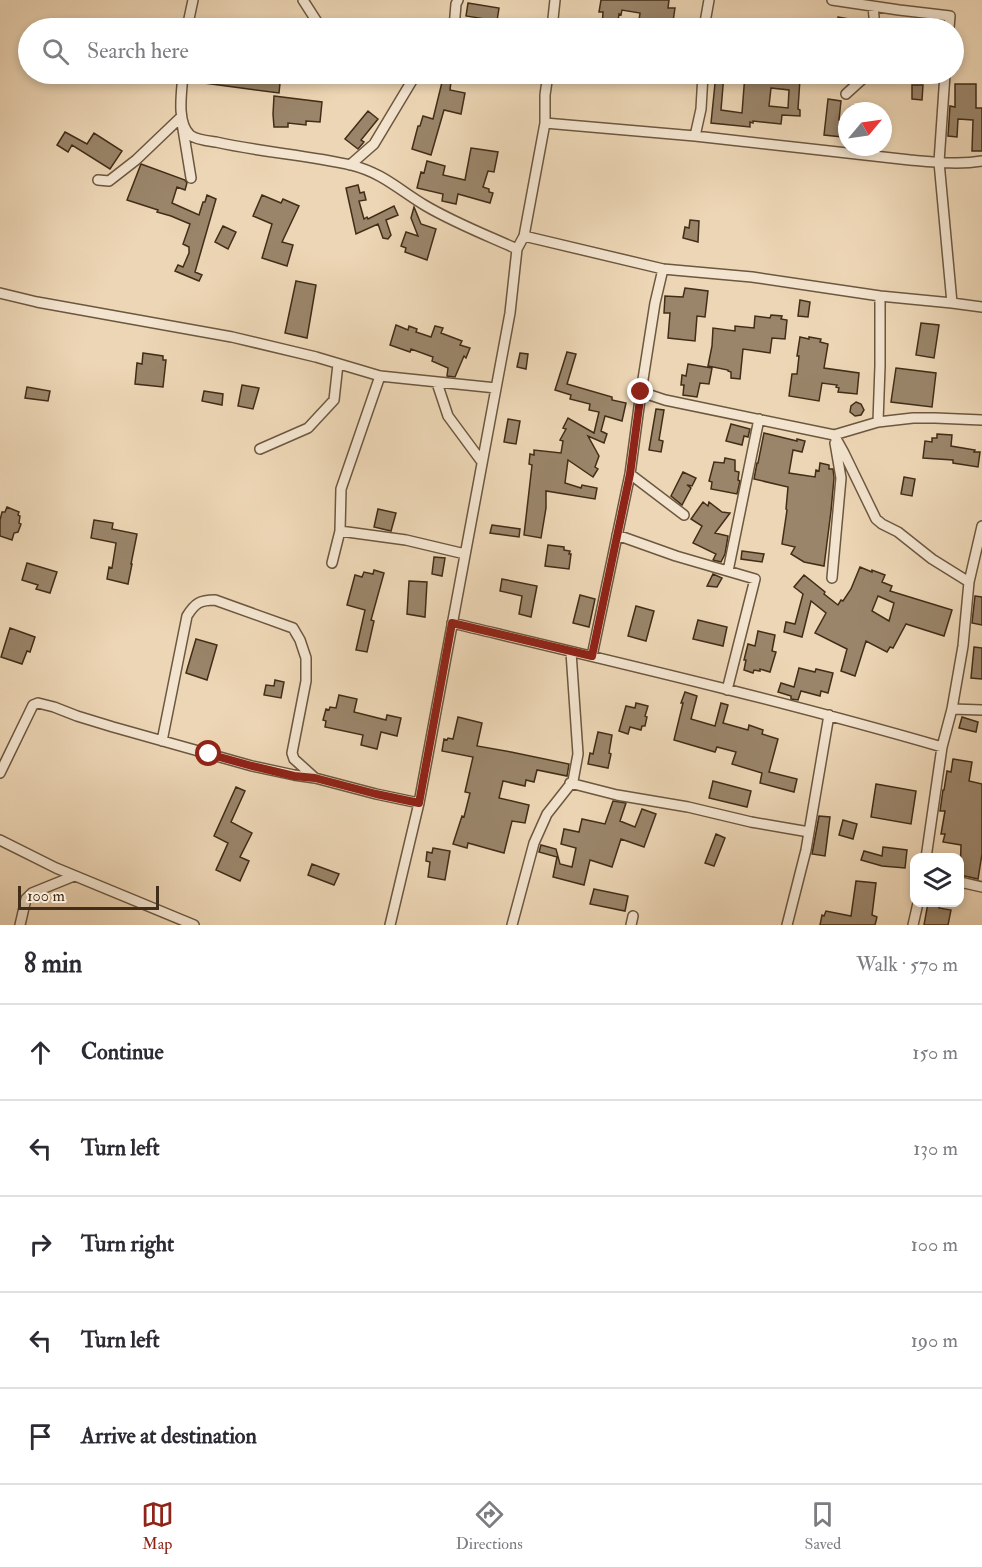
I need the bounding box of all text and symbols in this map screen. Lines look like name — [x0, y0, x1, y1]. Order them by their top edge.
search box — [18, 18, 964, 84]
icon: search — [39, 35, 72, 68]
text: Search here — [87, 37, 189, 65]
north arrow — [838, 102, 892, 156]
route end — [627, 378, 653, 404]
route start — [195, 740, 221, 766]
map controls — [910, 853, 964, 907]
button: layers — [910, 853, 964, 907]
scale bar — [18, 883, 159, 911]
text: 100 m — [27, 886, 65, 906]
text: 8 min — [24, 948, 82, 980]
text: Walk · 570 m — [856, 952, 958, 977]
icon: ahead — [24, 1036, 57, 1069]
text: Continue — [81, 1038, 164, 1066]
text: 150 m — [912, 1040, 958, 1065]
icon: left — [24, 1132, 57, 1165]
text: Turn left — [81, 1134, 160, 1162]
text: 130 m — [913, 1136, 958, 1161]
icon: right — [24, 1228, 57, 1261]
text: Turn right — [81, 1230, 174, 1258]
text: 100 m — [911, 1232, 958, 1257]
icon: left — [24, 1324, 57, 1357]
text: Turn left — [81, 1326, 160, 1354]
text: 190 m — [911, 1328, 958, 1353]
icon: arrive — [24, 1420, 57, 1453]
text: Arrive at destination — [81, 1422, 257, 1450]
tab: Map — [141, 1498, 174, 1554]
tab: Directions — [456, 1498, 523, 1554]
tab: Saved — [805, 1498, 841, 1554]

